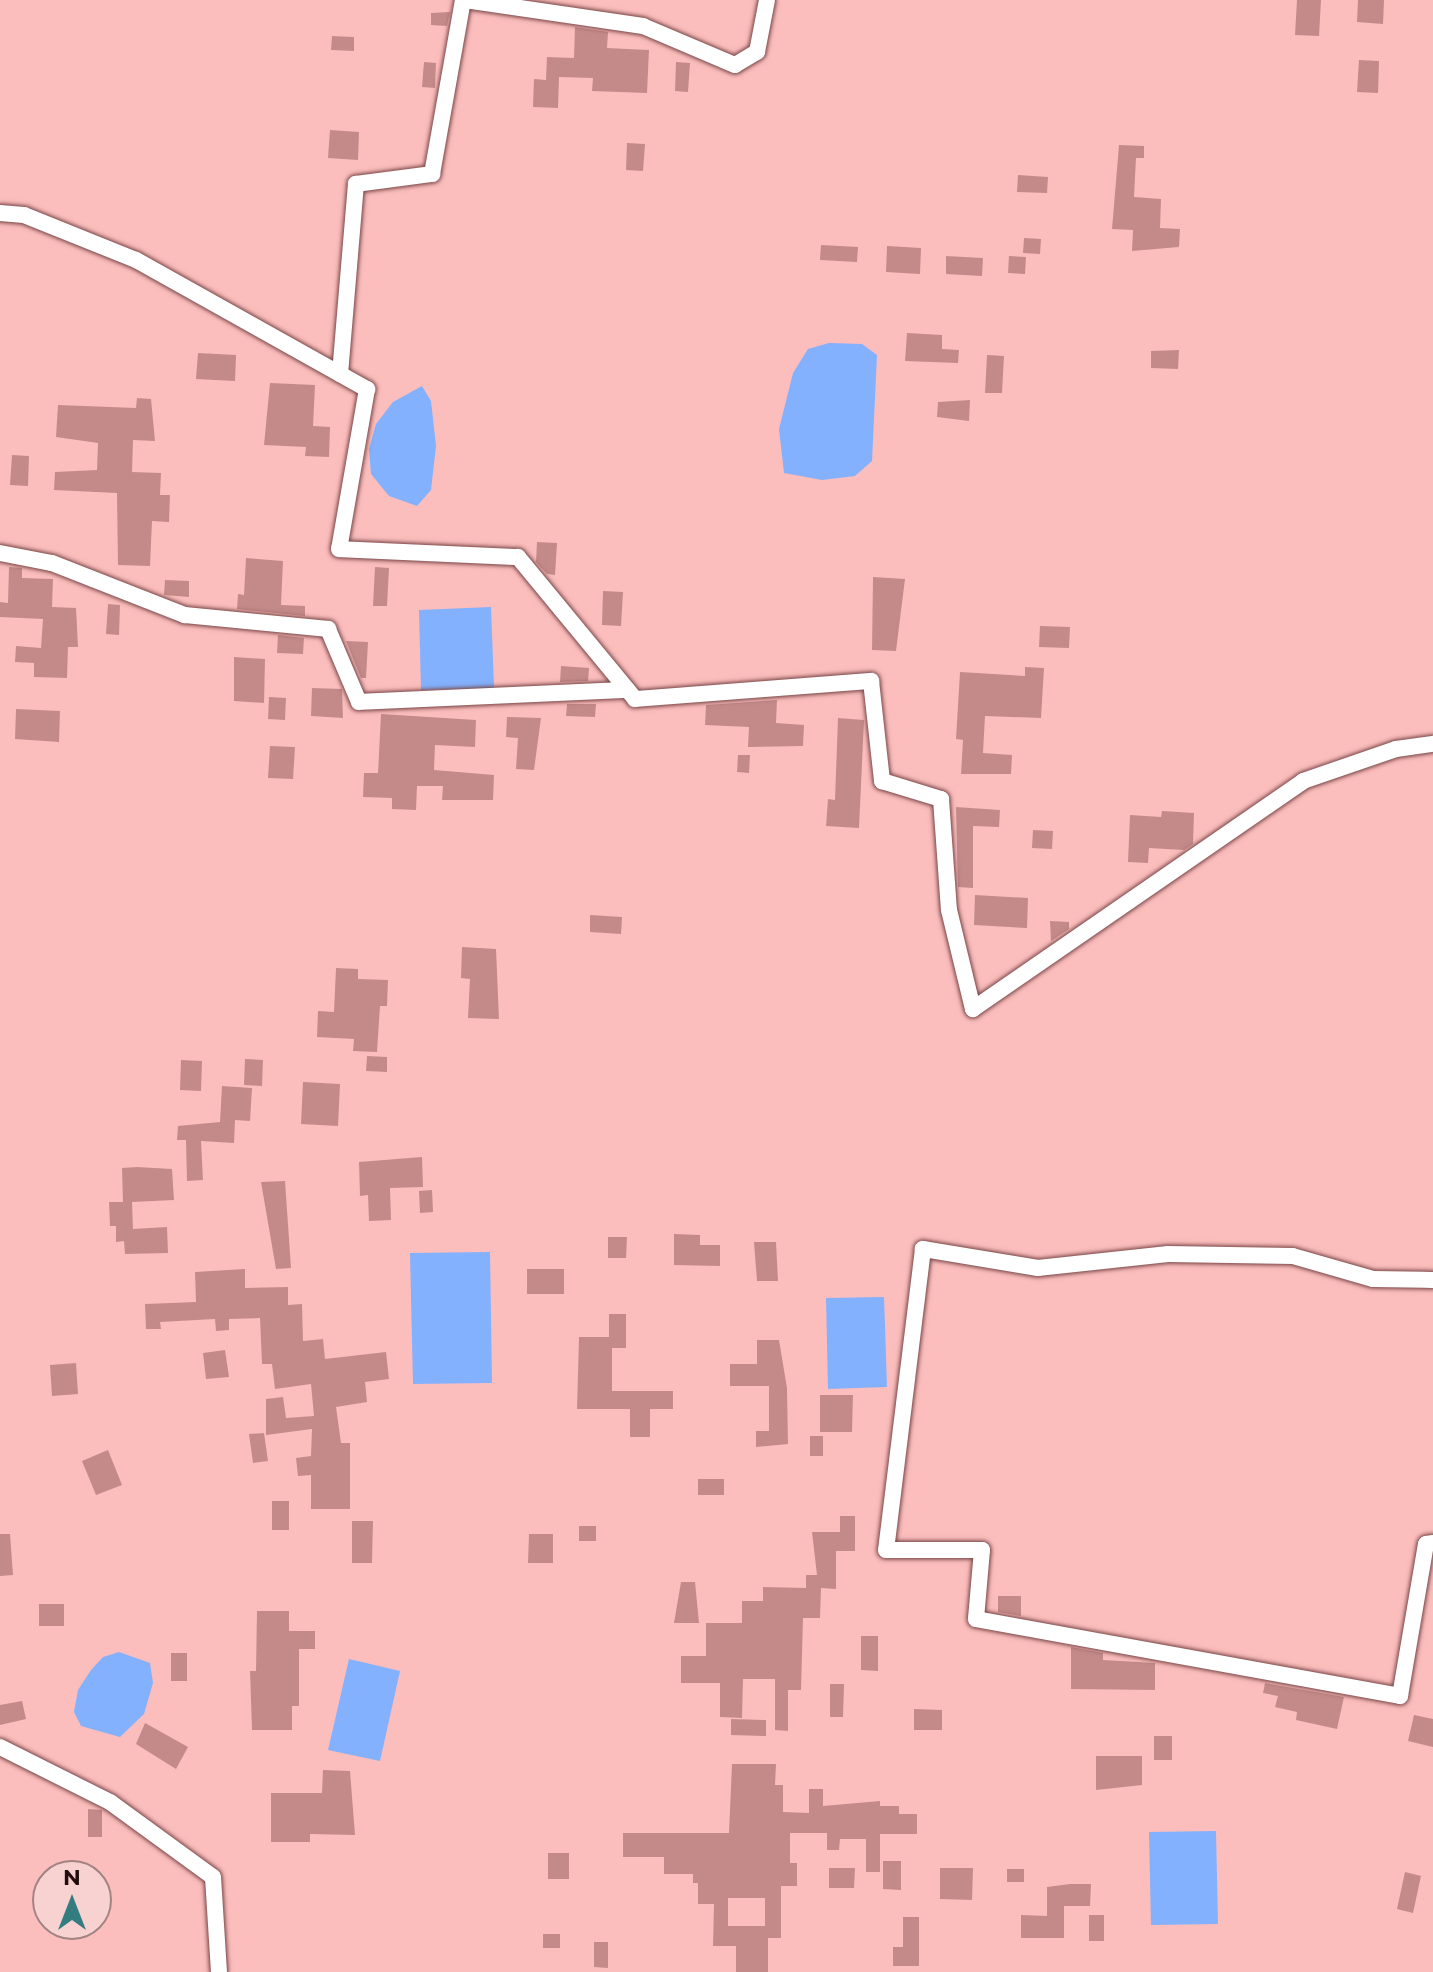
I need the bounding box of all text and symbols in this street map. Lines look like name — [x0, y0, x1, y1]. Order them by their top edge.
north arrow — [32, 1860, 112, 1940]
text: N — [63, 1864, 81, 1891]

